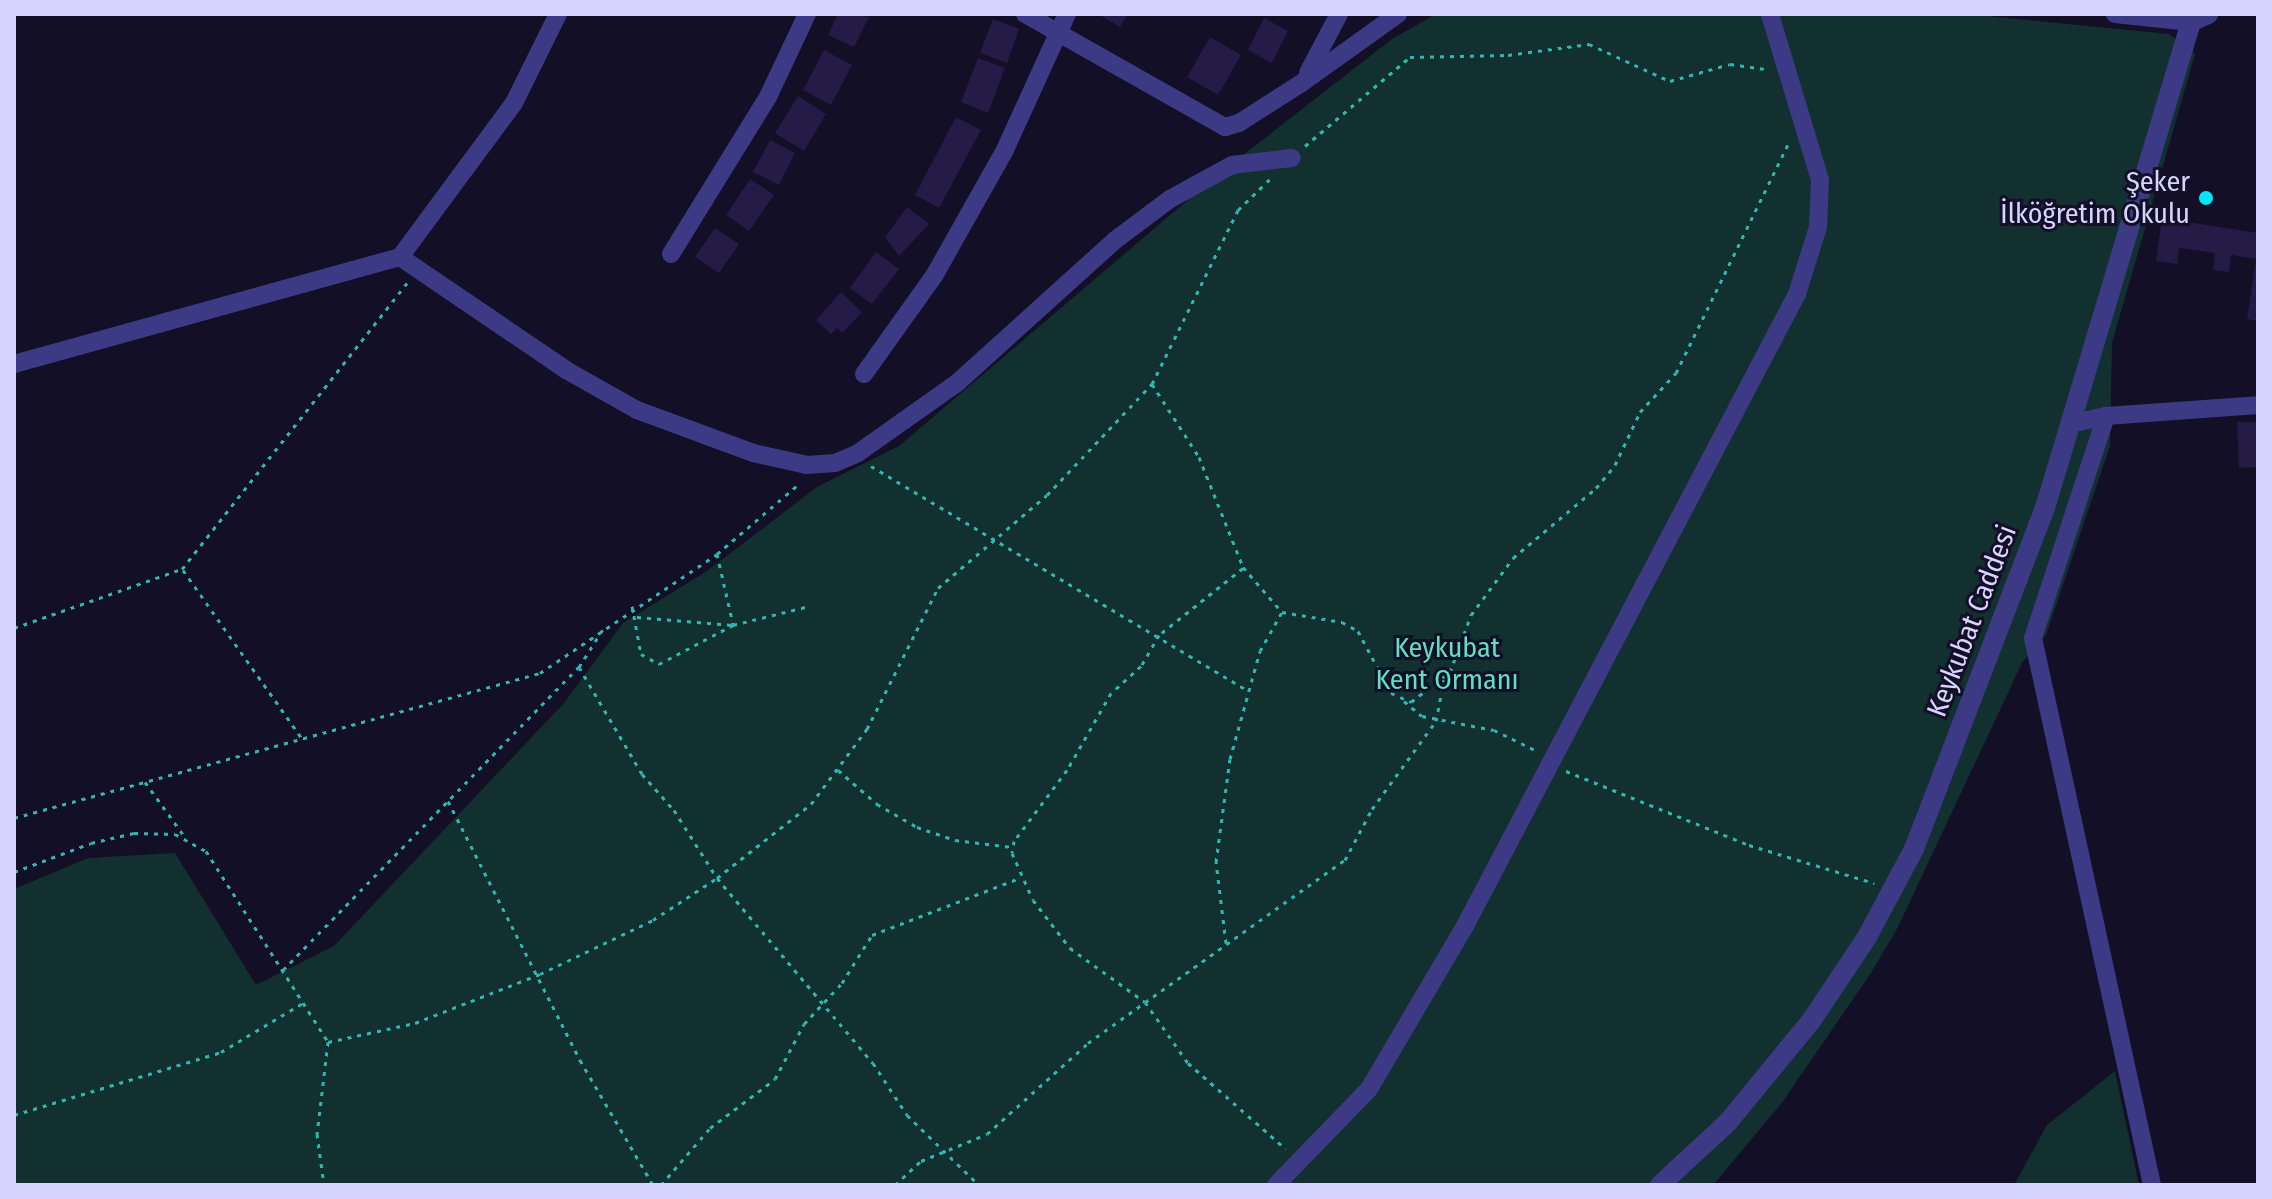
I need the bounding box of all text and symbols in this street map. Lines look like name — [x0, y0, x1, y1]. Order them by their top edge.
place label: Şeker İlköğretim Okulu — [2000, 165, 2190, 231]
marker: Şeker İlköğretim Okulu — [2197, 189, 2215, 207]
street label: Keykubat Caddesi — [1920, 520, 2024, 722]
park label: Keykubat Kent Ormanı — [1375, 631, 1519, 697]

